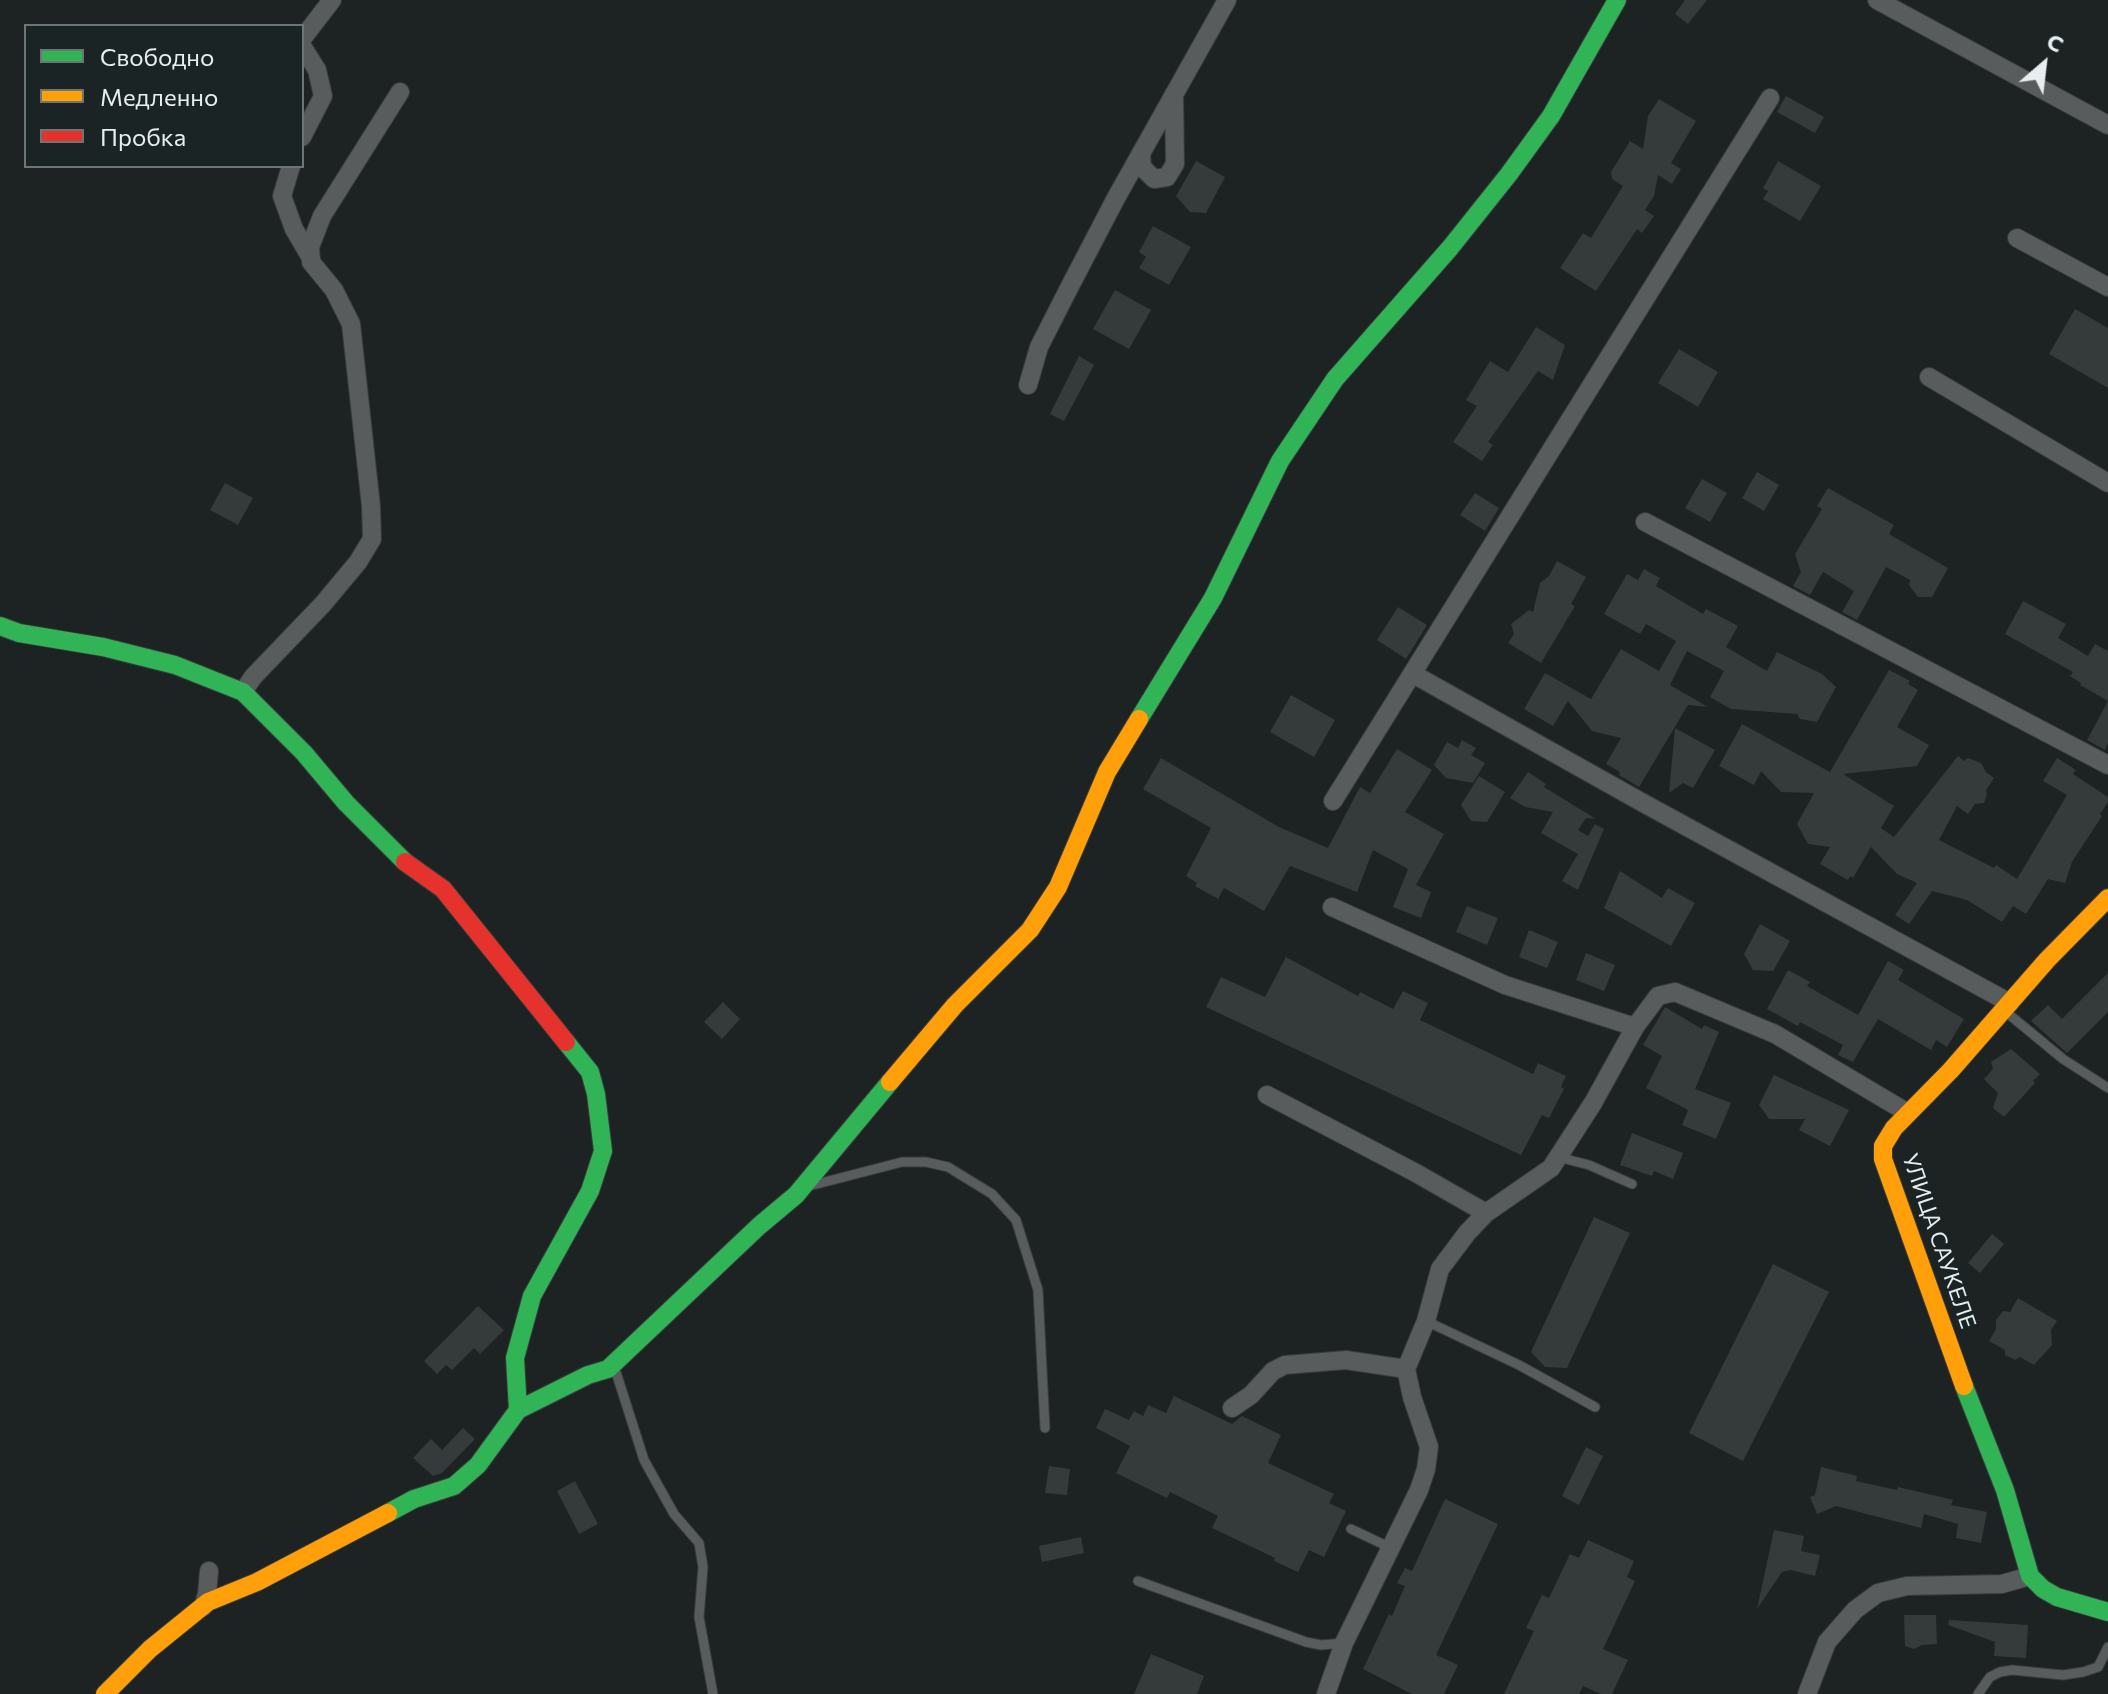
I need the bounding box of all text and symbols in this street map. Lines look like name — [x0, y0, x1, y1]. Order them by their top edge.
legend — [24, 24, 304, 168]
north arrow — [2004, 24, 2084, 104]
text: С — [2043, 27, 2068, 58]
text: Свободно — [100, 42, 214, 71]
text: Медленно — [100, 82, 218, 111]
text: Пробка — [100, 122, 186, 151]
street label: УЛИЦА САУКЕЛЕ — [1897, 1150, 1981, 1332]

